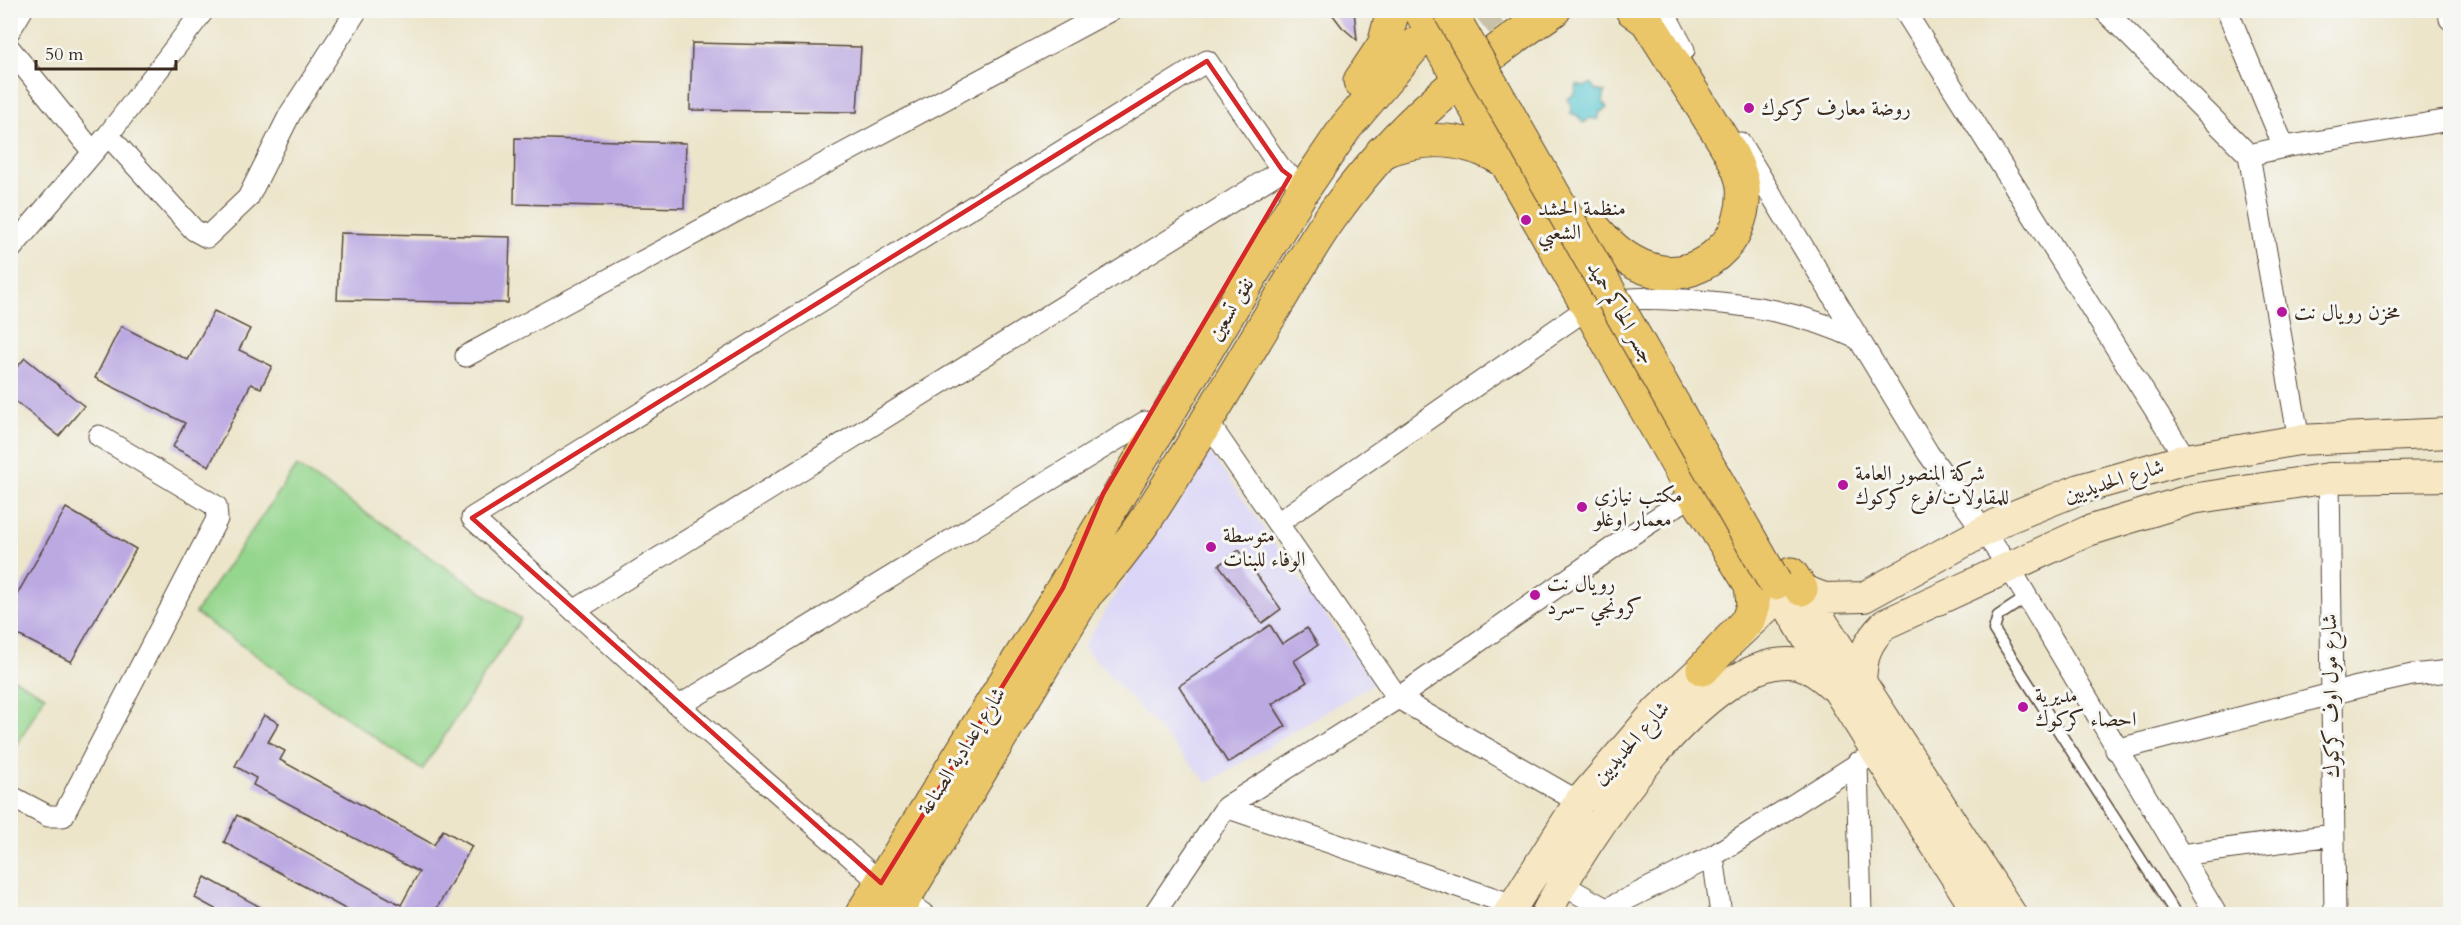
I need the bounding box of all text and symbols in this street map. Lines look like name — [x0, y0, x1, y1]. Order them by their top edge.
scale bar — [36, 33, 176, 71]
text: 50 m — [45, 42, 84, 67]
place label: روضة معارف كركوك — [1761, 94, 1911, 123]
marker: روضة معارف كركوك — [1742, 101, 1756, 115]
place label: منظمة الحشد الشعبي — [1538, 194, 1626, 252]
marker: منظمة الحشد الشعبي — [1519, 213, 1533, 227]
street label: جسر الحاكم حميد — [1577, 256, 1662, 371]
street label: نفق تسعين — [1201, 272, 1261, 346]
place label: مخزن رويال نت — [2294, 298, 2400, 327]
marker: مخزن رويال نت — [2275, 305, 2289, 319]
street label: شارع الحديديين — [2060, 452, 2169, 513]
place label: شركة المنصور العامة للمقاولات/فرع كركوك — [1855, 459, 2009, 515]
marker: شركة المنصور العامة للمقاولات/فرع كركوك — [1836, 478, 1850, 492]
place label: مكتب نيازي معمار اوغلو — [1592, 481, 1682, 534]
marker: مكتب نيازي معمار اوغلو — [1575, 500, 1589, 514]
place label: متوسطة الوفاء للبنات — [1223, 521, 1306, 574]
marker: متوسطة الوفاء للبنات — [1204, 540, 1218, 554]
place label: رويال نت كرونجي -سرد — [1547, 569, 1642, 627]
marker: رويال نت كرونجي -سرد — [1528, 588, 1542, 602]
street label: شارع مول اوف كركوك — [2315, 613, 2350, 779]
street label: شارع إعدادية الصناعة — [911, 681, 1015, 822]
place label: مديرية احصاء كركوك — [2035, 681, 2136, 734]
street label: شارع الحديديين — [1586, 695, 1679, 793]
marker: مديرية احصاء كركوك — [2016, 700, 2030, 714]

